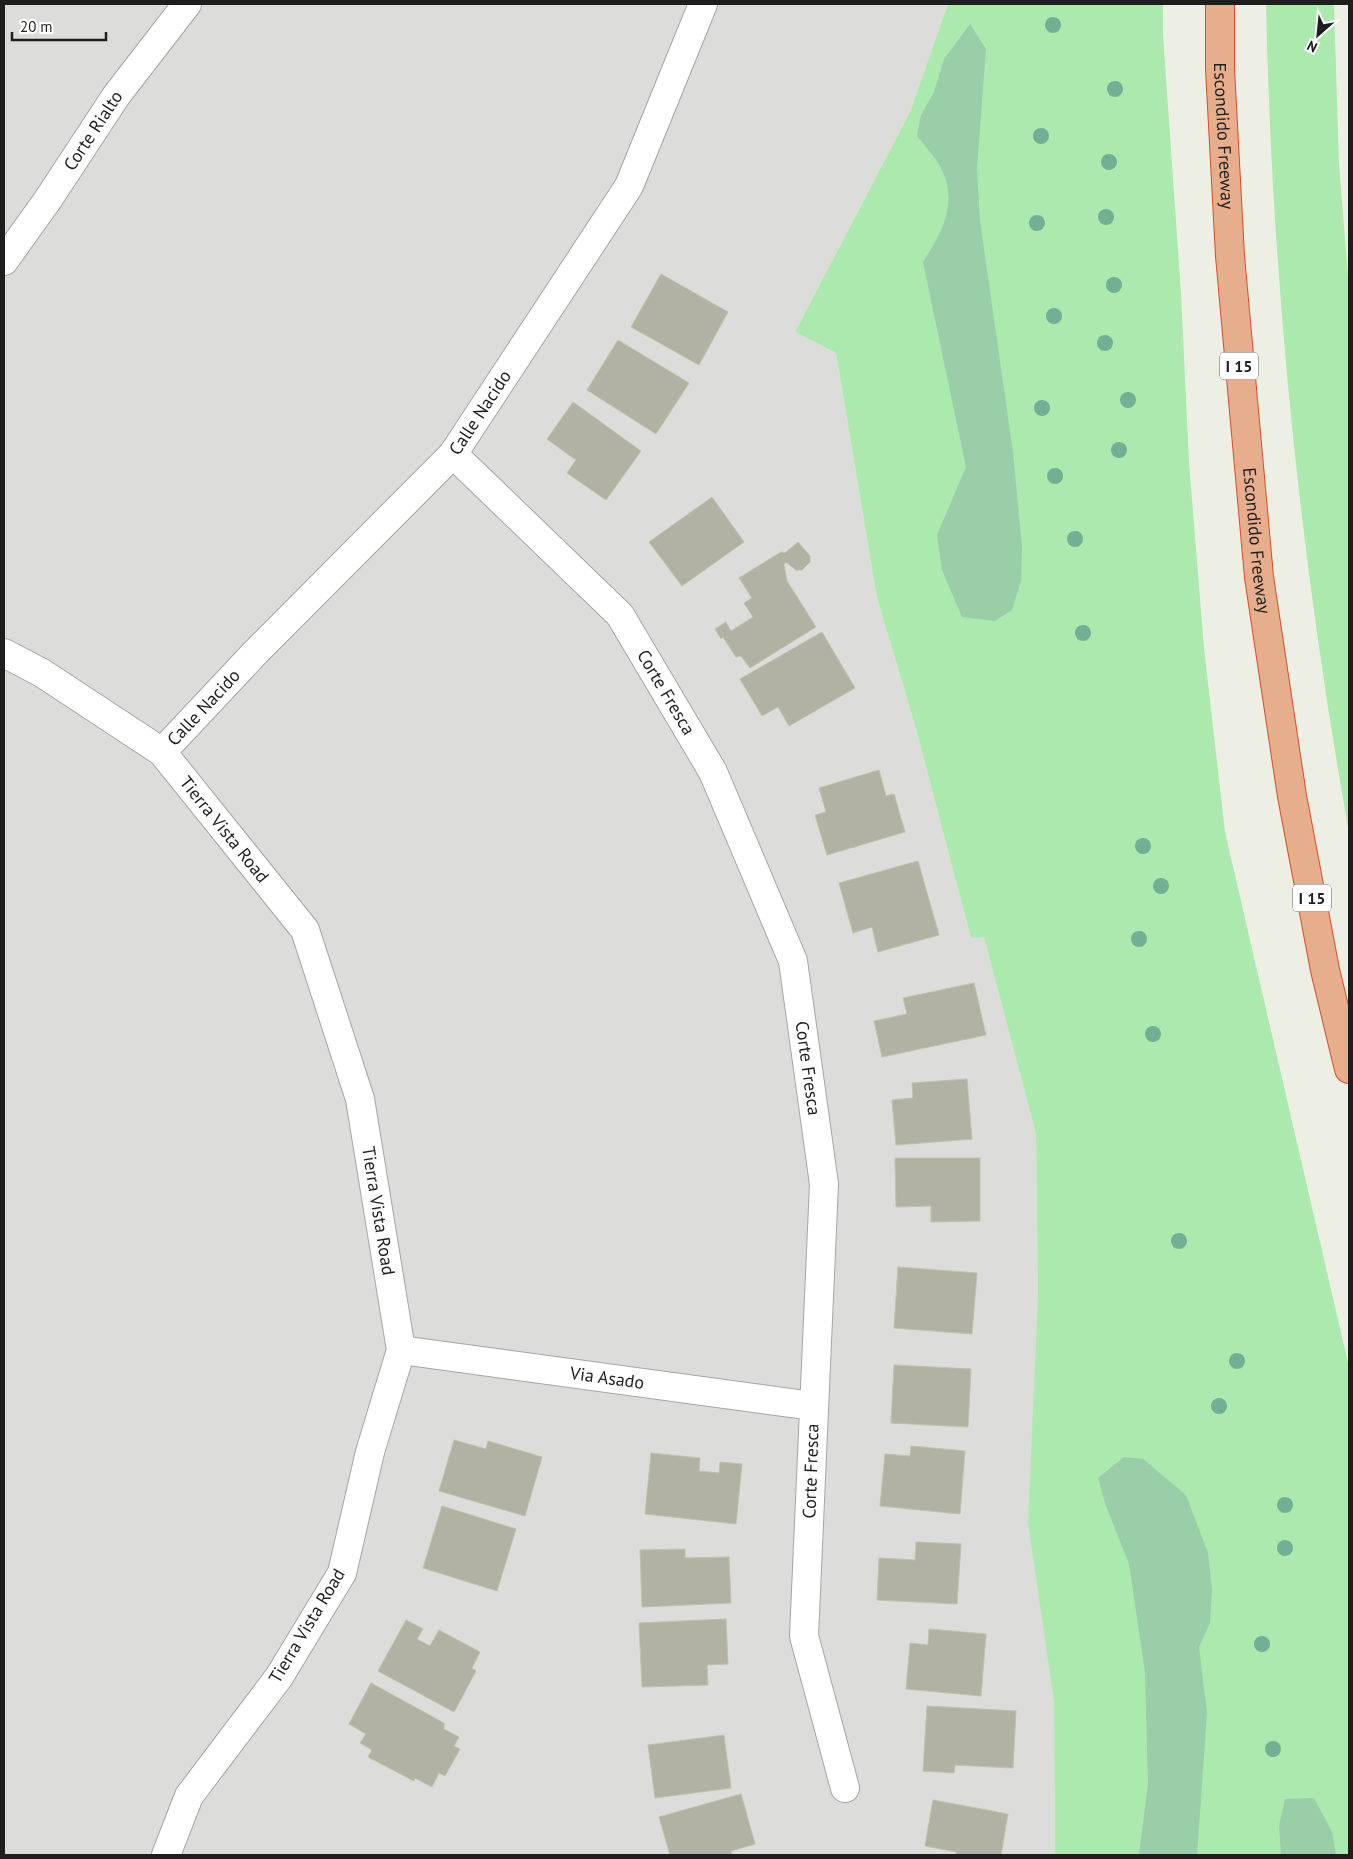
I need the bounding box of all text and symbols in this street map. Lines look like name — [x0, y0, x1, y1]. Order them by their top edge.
scale bar — [12, 10, 106, 42]
north arrow — [1293, 10, 1343, 60]
text: 20 m — [20, 17, 53, 36]
text: N — [1304, 36, 1320, 57]
street label: Escondido Freeway — [1209, 62, 1240, 211]
street label: Corte Rialto — [58, 86, 127, 175]
road number: I 15 — [1220, 352, 1258, 380]
street label: Calle Nacido — [444, 366, 516, 459]
street label: Escondido Freeway — [1238, 466, 1276, 616]
street label: Corte Fresca — [632, 645, 700, 739]
street label: Calle Nacido — [162, 664, 245, 750]
street label: Tierra Vista Road — [175, 771, 274, 887]
road number: I 15 — [1293, 884, 1331, 911]
street label: Corte Fresca — [790, 1020, 826, 1117]
street label: Tierra Vista Road — [357, 1145, 401, 1277]
street label: Via Asado — [568, 1361, 646, 1394]
street label: Corte Fresca — [797, 1423, 824, 1519]
street label: Tierra Vista Road — [263, 1564, 350, 1687]

